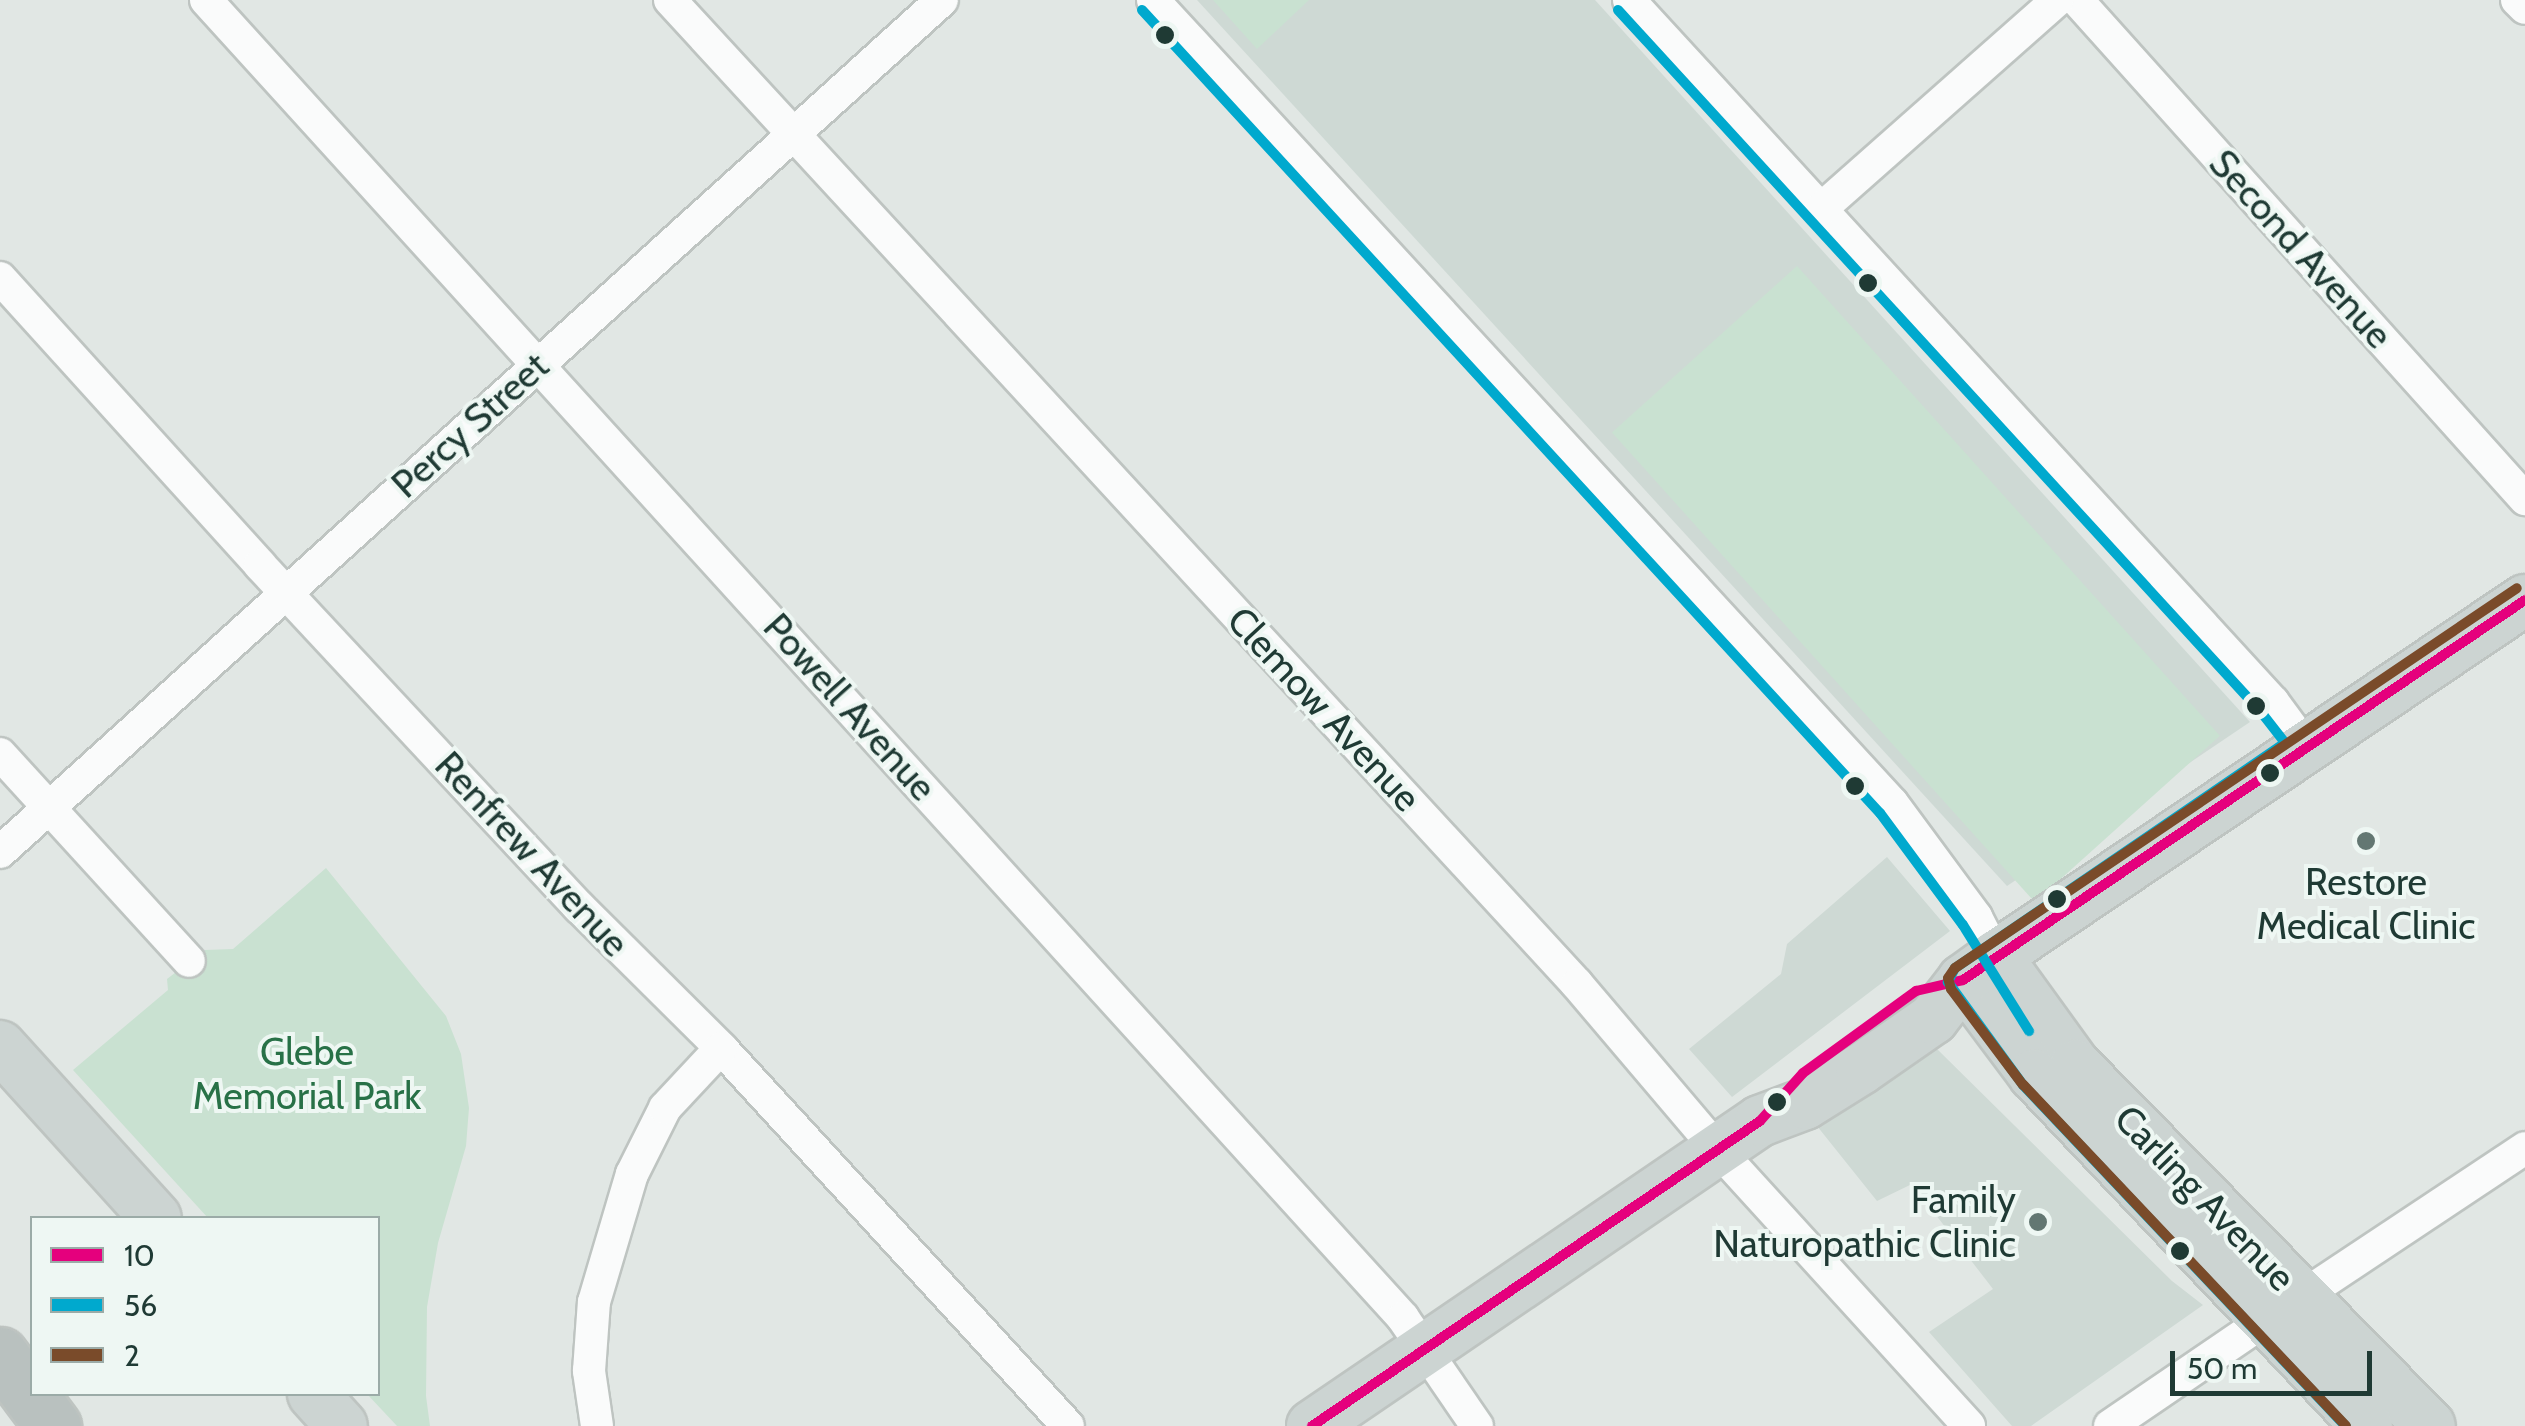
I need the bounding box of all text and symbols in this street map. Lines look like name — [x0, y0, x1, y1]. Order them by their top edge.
unlabelled marker — [1155, 25, 1175, 45]
street label: Second Avenue — [2200, 141, 2402, 357]
unlabelled marker — [1858, 273, 1878, 293]
street label: Percy Street — [382, 343, 558, 507]
street label: Clemow Avenue — [1218, 598, 1430, 820]
street label: Powell Avenue — [754, 604, 946, 810]
unlabelled marker — [2246, 696, 2266, 716]
street label: Renfrew Avenue — [426, 742, 638, 966]
unlabelled marker — [2260, 763, 2280, 783]
unlabelled marker — [1845, 776, 1865, 796]
marker: Restore Medical Clinic — [2353, 828, 2379, 854]
place label: Restore Medical Clinic — [2257, 859, 2475, 948]
unlabelled marker — [2047, 889, 2067, 909]
park label: Glebe Memorial Park — [193, 1029, 421, 1118]
unlabelled marker — [1767, 1092, 1787, 1112]
street label: Carling Avenue — [2105, 1096, 2305, 1300]
place label: Family Naturopathic Clinic — [1713, 1177, 2016, 1266]
marker: Family Naturopathic Clinic — [2025, 1209, 2051, 1235]
legend — [30, 1216, 380, 1396]
text: 10 — [124, 1237, 155, 1274]
unlabelled marker — [2170, 1241, 2190, 1261]
text: 56 — [124, 1287, 157, 1324]
scale bar — [2175, 1331, 2378, 1393]
text: 2 — [124, 1337, 140, 1374]
text: 50 m — [2187, 1350, 2257, 1387]

